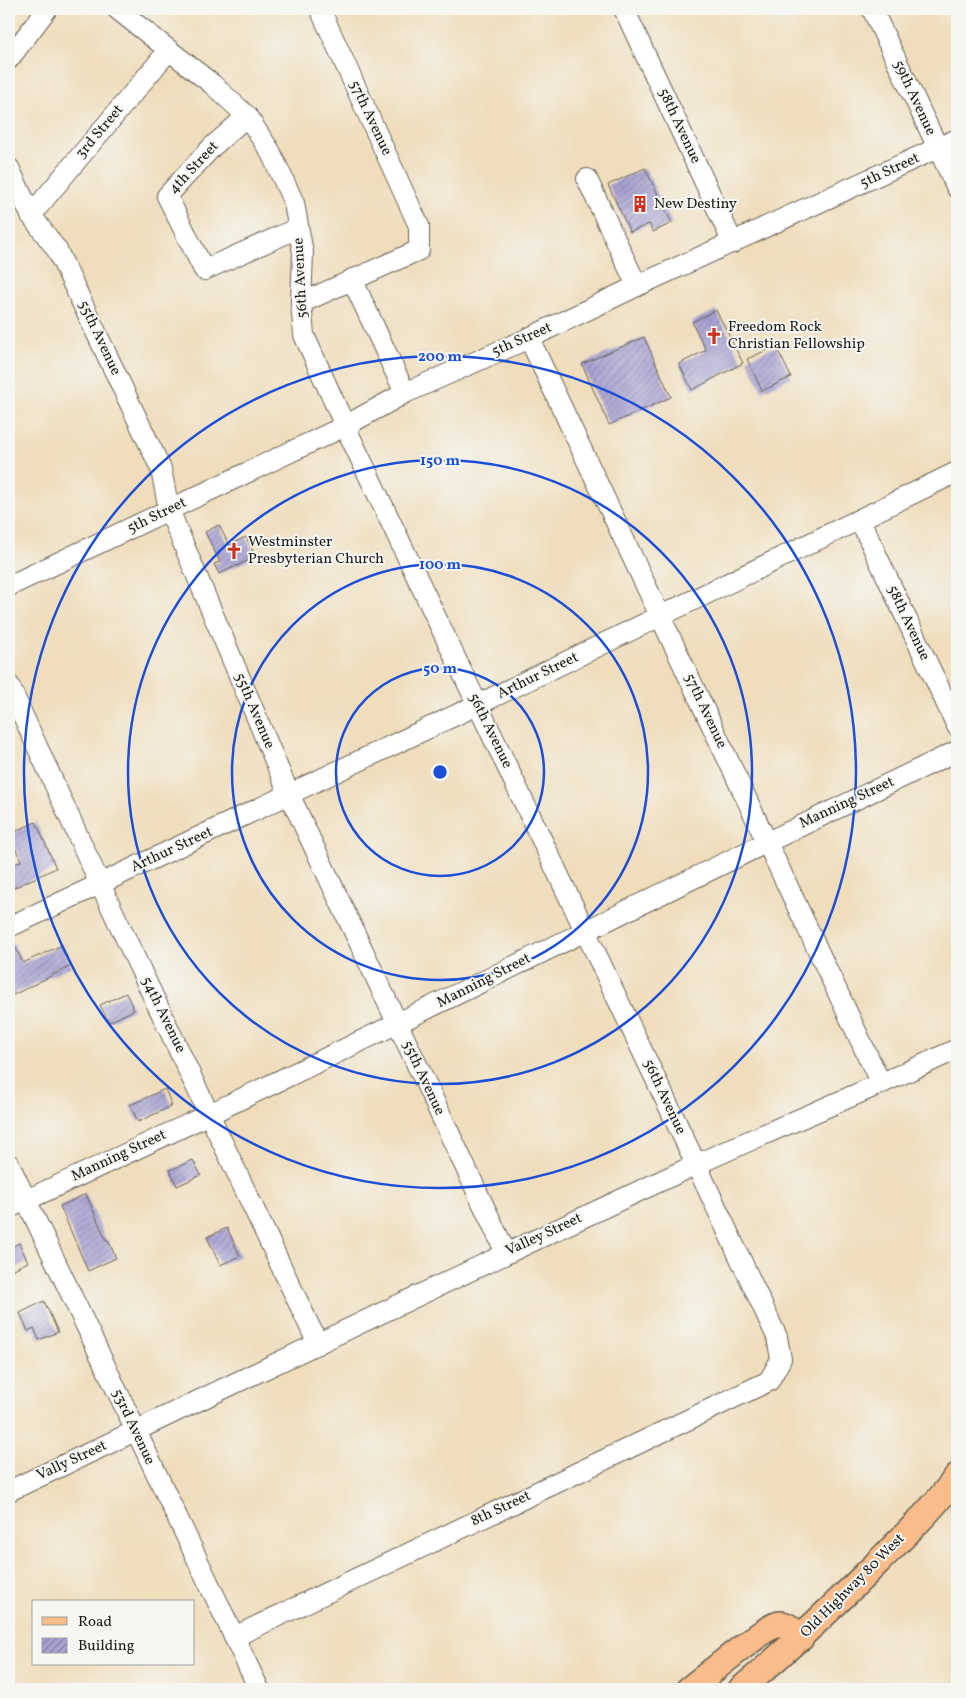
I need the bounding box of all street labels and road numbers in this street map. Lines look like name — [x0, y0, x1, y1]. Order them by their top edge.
street label: 59th Avenue — [887, 57, 941, 139]
street label: 57th Avenue — [343, 77, 397, 159]
street label: 58th Avenue — [652, 85, 706, 167]
street label: 3rd Street — [71, 100, 129, 164]
street label: 4th Street — [164, 137, 224, 199]
street label: 5th Street — [857, 148, 923, 194]
street label: 56th Avenue — [288, 237, 314, 319]
street label: 55th Avenue — [72, 297, 126, 379]
street label: 5th Street — [489, 317, 555, 363]
street label: 5th Street — [124, 493, 190, 539]
street label: 58th Avenue — [881, 582, 935, 664]
street label: Arthur Street — [494, 647, 582, 705]
street label: 55th Avenue — [229, 670, 279, 752]
street label: 57th Avenue — [678, 670, 732, 752]
street label: 56th Avenue — [463, 690, 517, 772]
street label: Manning Street — [796, 772, 898, 834]
street label: Arthur Street — [128, 822, 216, 878]
street label: Manning Street — [433, 948, 535, 1014]
street label: 54th Avenue — [135, 973, 191, 1057]
street label: 55th Avenue — [396, 1037, 450, 1119]
street label: 56th Avenue — [637, 1056, 691, 1138]
street label: Manning Street — [68, 1125, 170, 1187]
street label: Valley Street — [502, 1208, 586, 1262]
street label: 53rd Avenue — [106, 1386, 160, 1468]
street label: Vally Street — [33, 1436, 111, 1486]
street label: 8th Street — [467, 1486, 535, 1532]
street label: Old Highway 80 West — [796, 1529, 910, 1643]

